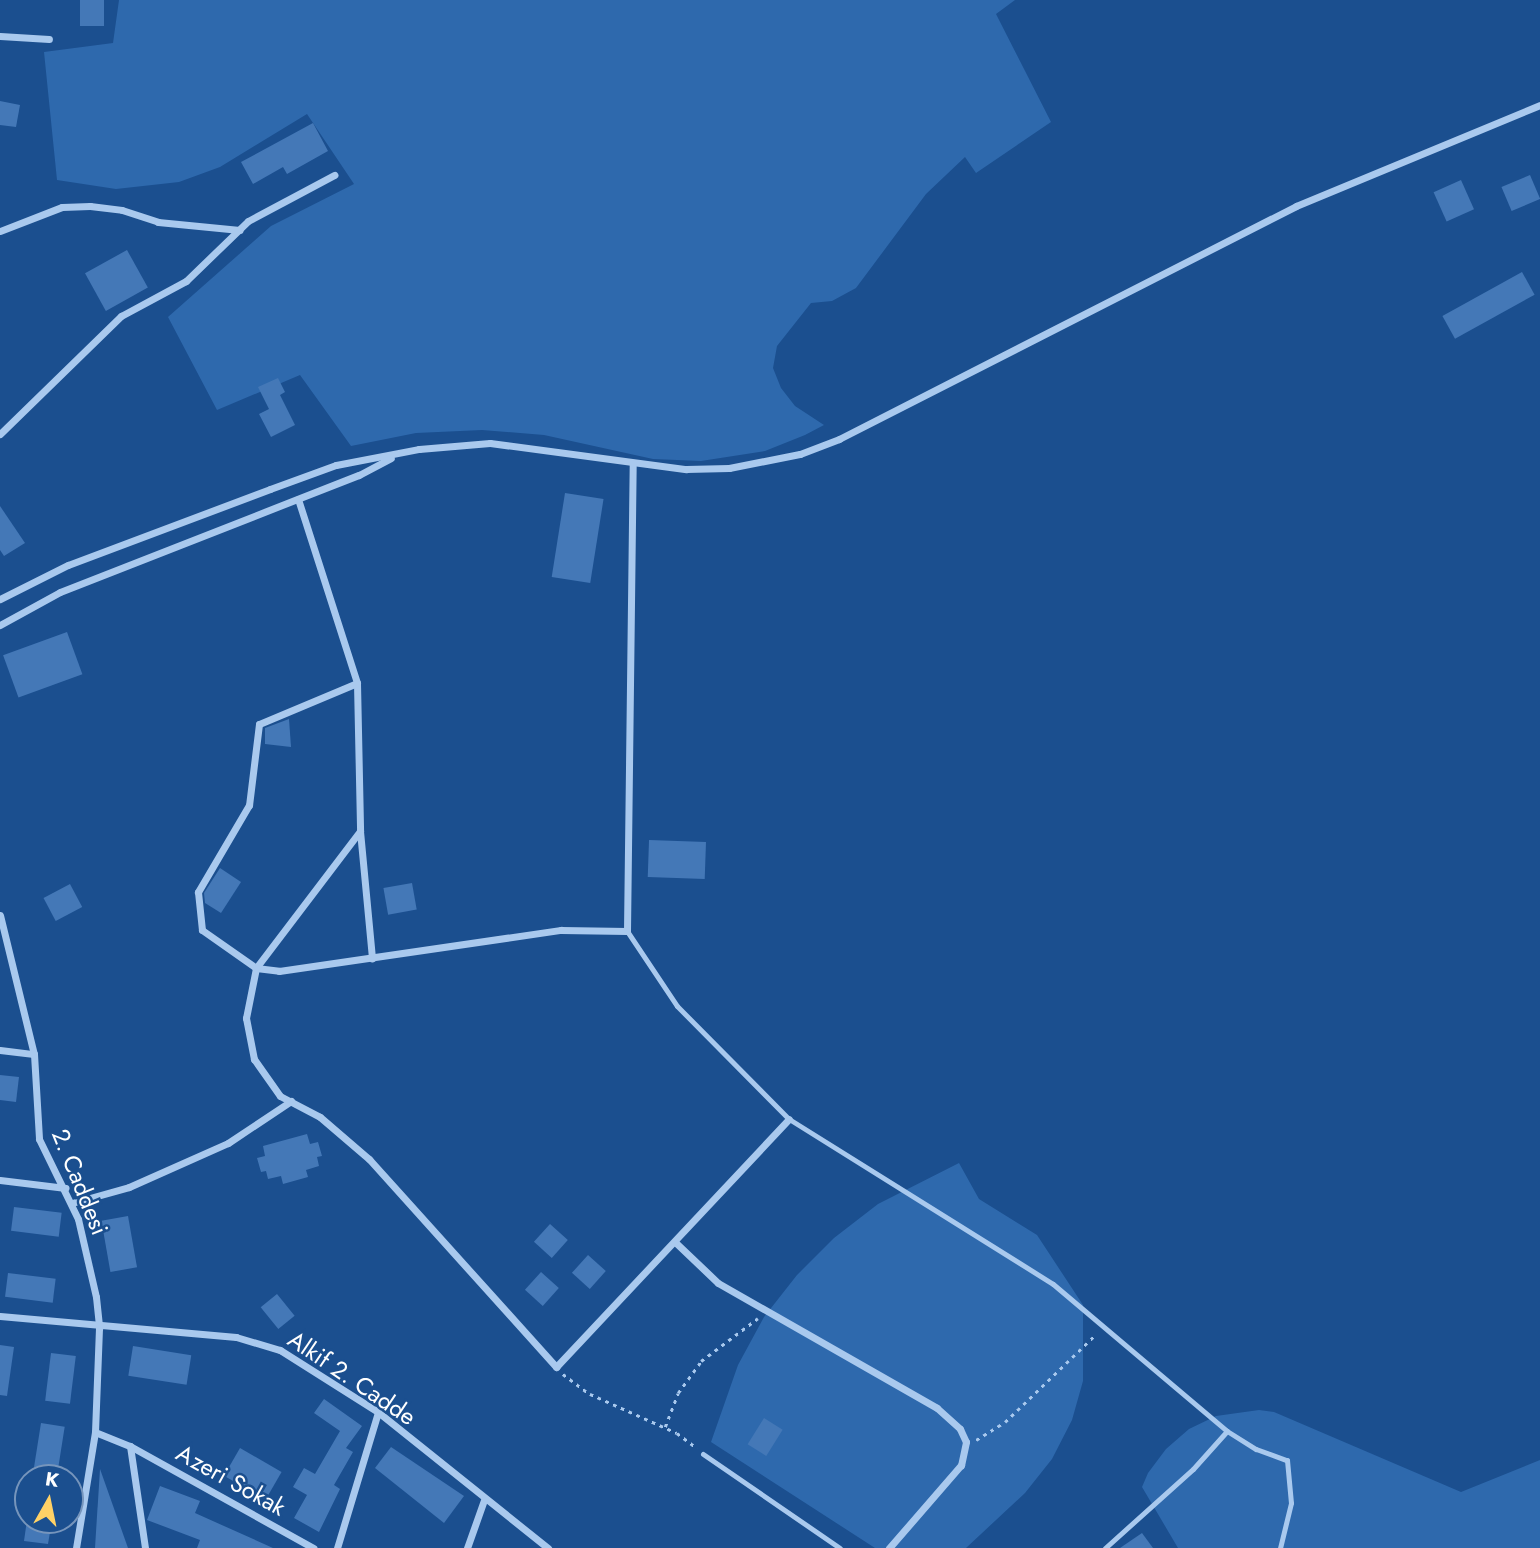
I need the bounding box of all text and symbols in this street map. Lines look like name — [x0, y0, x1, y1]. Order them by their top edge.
street label: 2. Caddesi — [46, 1125, 114, 1239]
street label: Alkif 2. Cadde — [283, 1325, 421, 1431]
street label: Azeri Sokak — [171, 1438, 291, 1522]
north arrow — [14, 1464, 84, 1534]
text: K — [43, 1465, 61, 1494]

